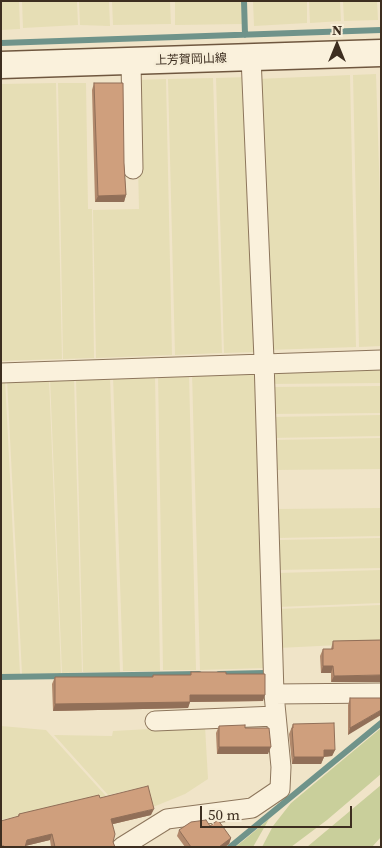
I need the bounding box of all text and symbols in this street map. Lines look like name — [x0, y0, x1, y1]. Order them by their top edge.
north arrow — [312, 20, 362, 70]
text: N — [332, 20, 342, 40]
street label: 上芳賀岡山線 — [155, 52, 227, 68]
scale bar — [202, 796, 354, 828]
text: 50 m — [208, 804, 240, 825]

